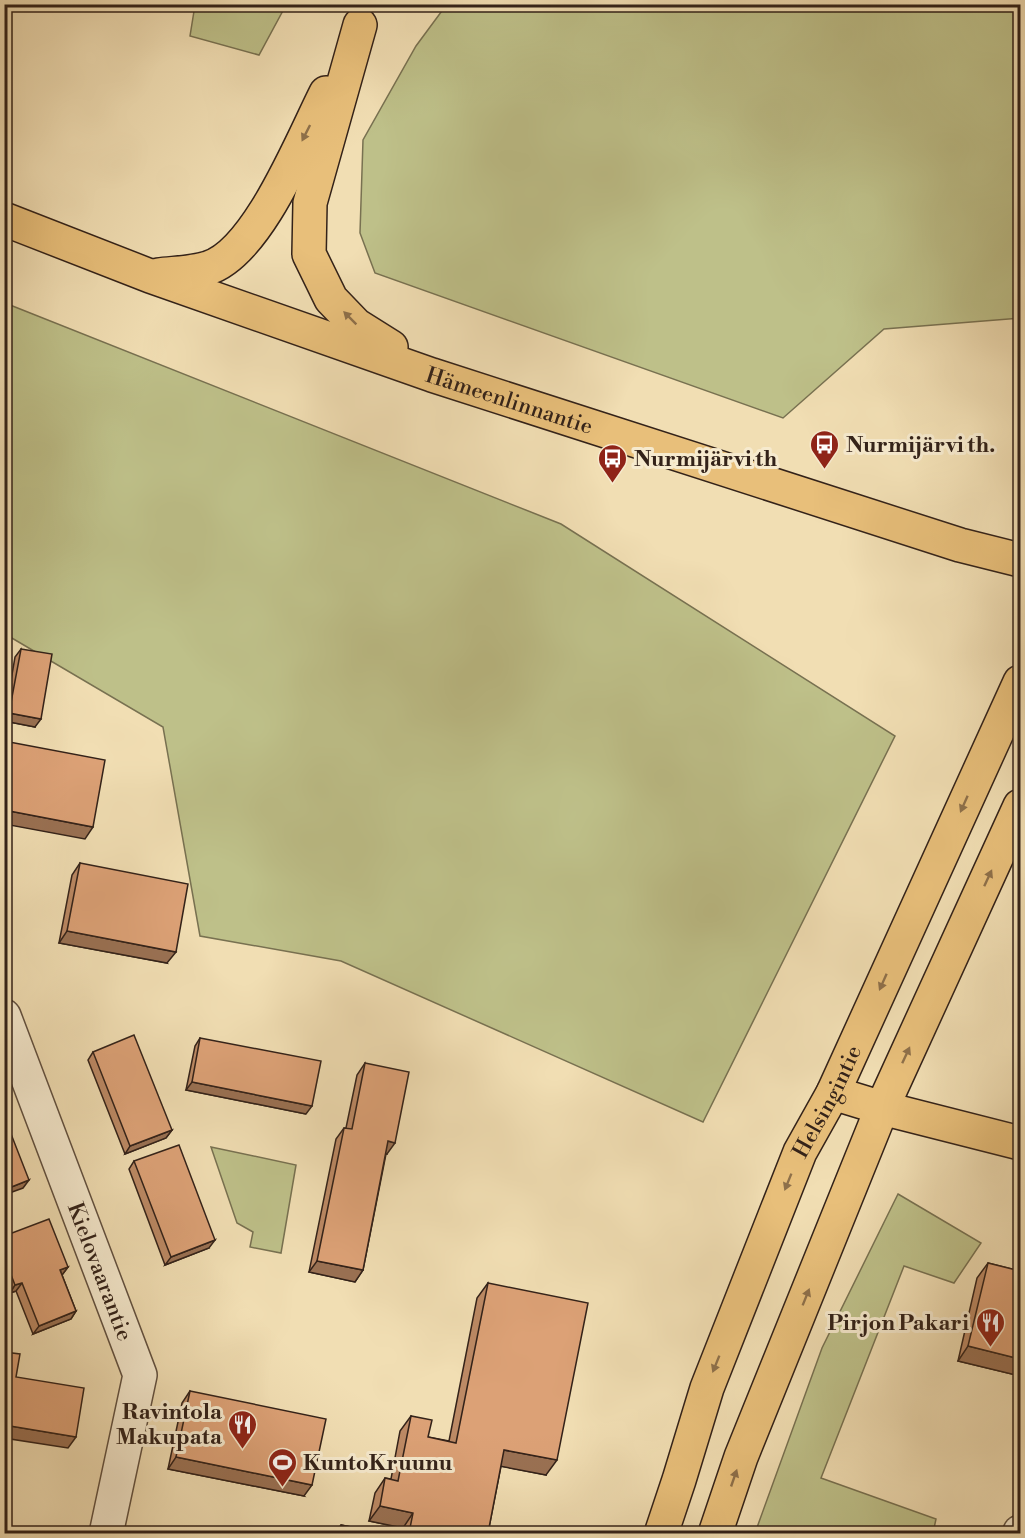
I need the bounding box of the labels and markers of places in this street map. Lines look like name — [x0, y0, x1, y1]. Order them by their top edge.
bus stop icon: Nurmijärvi th. — [809, 428, 841, 470]
place label: Nurmijärvi th. — [846, 432, 995, 459]
bus stop icon: Nurmijärvi th — [597, 442, 629, 484]
place label: Nurmijärvi th — [634, 446, 778, 473]
restaurant icon: Pirjon Pakari — [974, 1306, 1006, 1348]
place label: Pirjon Pakari — [827, 1310, 969, 1337]
place label: Ravintola Makupata — [116, 1399, 223, 1451]
restaurant icon: Ravintola Makupata — [227, 1408, 259, 1450]
sports icon: KuntoKruunu — [266, 1446, 298, 1488]
place label: KuntoKruunu — [303, 1450, 453, 1477]

